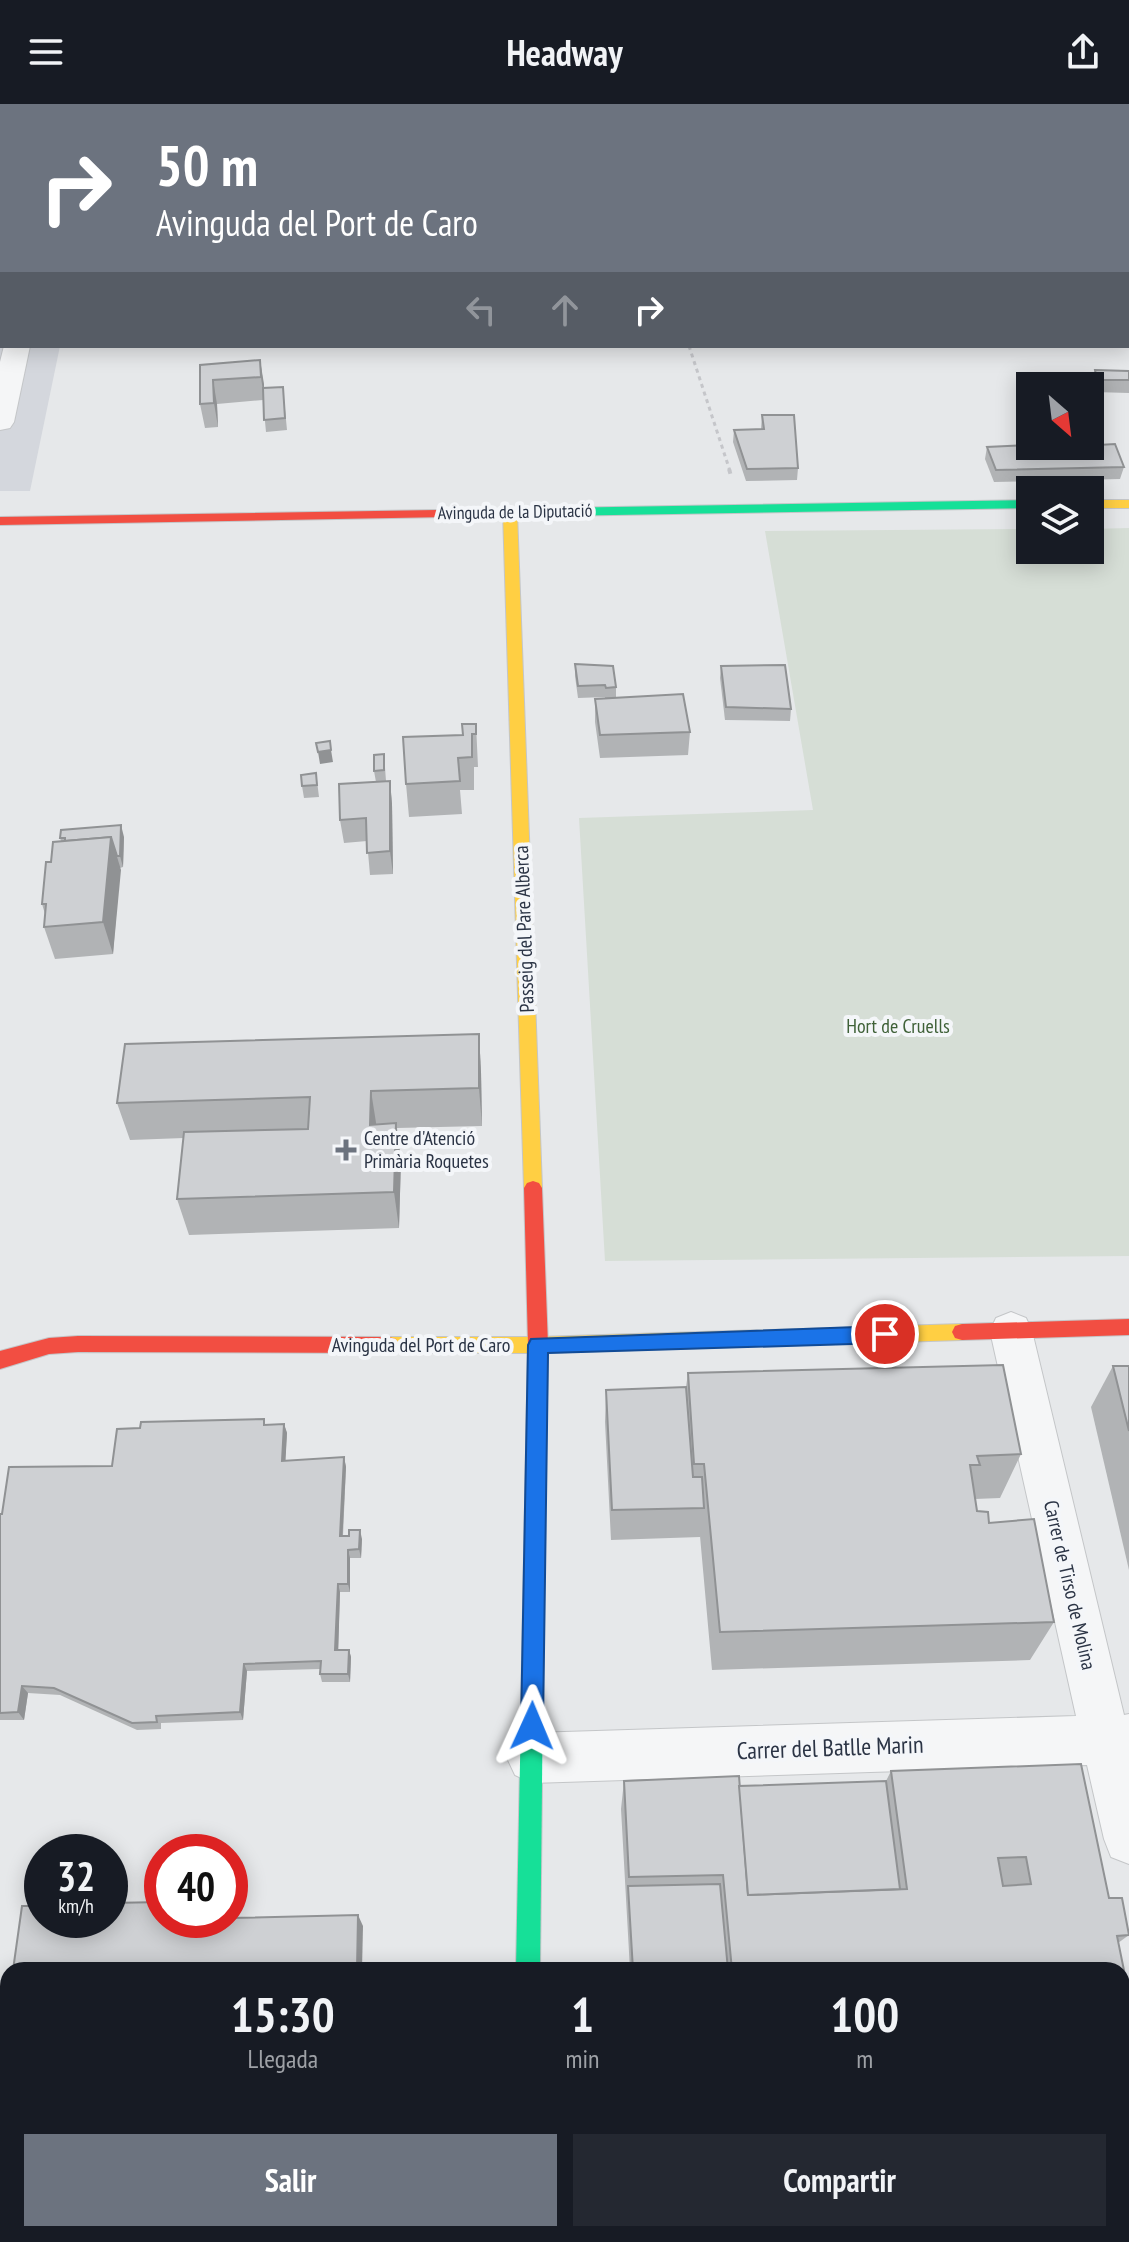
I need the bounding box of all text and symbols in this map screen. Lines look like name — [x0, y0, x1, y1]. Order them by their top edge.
text: Headway — [506, 29, 623, 76]
icon: menu — [24, 30, 68, 74]
icon: share — [1061, 30, 1105, 74]
text: 50 m — [156, 129, 258, 201]
icon: right — [24, 136, 128, 240]
text: Avinguda del Port de Caro — [156, 199, 478, 246]
icon: left — [459, 288, 503, 332]
icon: ahead — [543, 288, 587, 332]
icon: right — [627, 288, 671, 332]
north arrow — [1016, 372, 1104, 460]
map controls — [1016, 372, 1104, 564]
button: layers — [1016, 476, 1104, 564]
street label: Avinguda de la Diputació — [437, 499, 593, 524]
street label: Passeig del Pare Alberca — [508, 845, 540, 1013]
park label: Hort de Cruells — [846, 1013, 950, 1039]
place label: Centre d'Atenció Primària Roquetes — [364, 1125, 489, 1174]
marker: Centre d'Atenció Primària Roquetes — [335, 1139, 357, 1161]
pin — [851, 1300, 919, 1368]
icon: arrive — [863, 1312, 907, 1356]
street label: Avinguda del Port de Caro — [332, 1332, 510, 1358]
street label: Carrer de Tirso de Molina — [1038, 1498, 1102, 1672]
position arrow — [490, 1684, 574, 1768]
street label: Carrer del Batlle Marin — [736, 1729, 924, 1766]
speed limit sign: 40 — [144, 1834, 248, 1938]
text: 32 — [57, 1850, 95, 1902]
text: km/h — [58, 1893, 94, 1919]
text: 15:30 — [231, 1983, 335, 2045]
text: 1 — [571, 1983, 594, 2045]
text: 100 — [830, 1983, 899, 2045]
text: Llegada — [247, 2042, 318, 2075]
text: min — [565, 2042, 599, 2075]
text: m — [856, 2042, 873, 2075]
button: Salir — [24, 2134, 557, 2226]
button: Compartir — [573, 2134, 1106, 2226]

